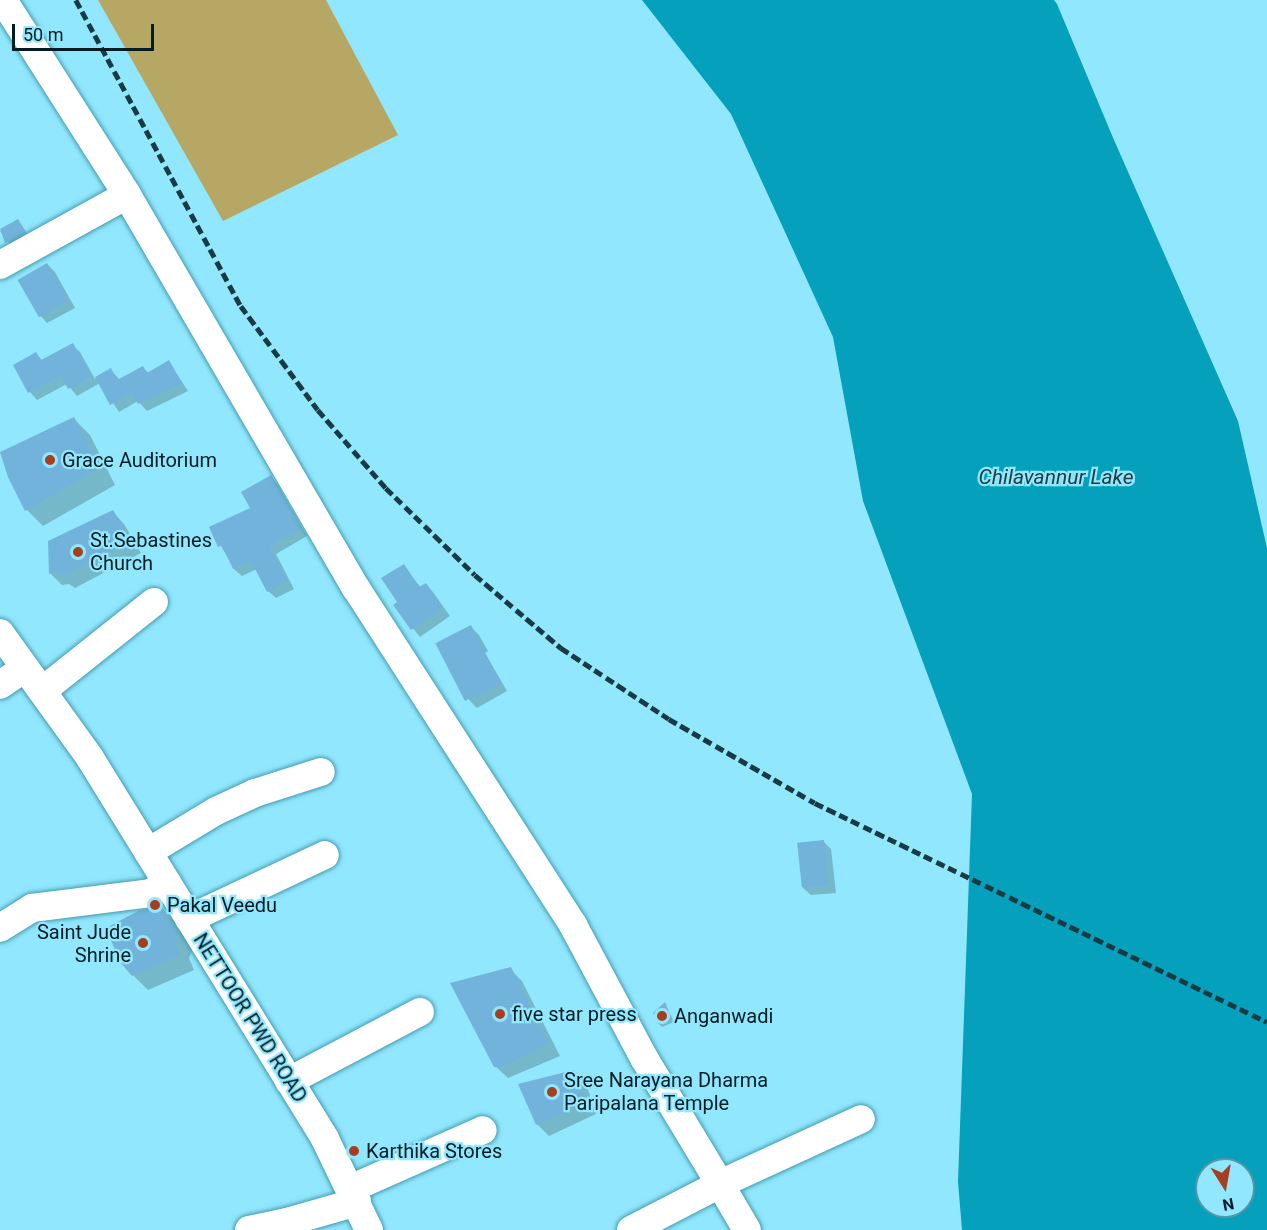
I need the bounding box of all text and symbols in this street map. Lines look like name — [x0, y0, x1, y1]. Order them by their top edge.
scale bar — [15, 12, 158, 50]
text: 50 m — [23, 24, 63, 45]
place label: Grace Auditorium — [62, 448, 217, 472]
marker: Grace Auditorium — [43, 453, 57, 467]
water label: Chilavannur Lake — [979, 464, 1133, 490]
place label: St.Sebastines Church — [90, 528, 212, 575]
marker: St.Sebastines Church — [71, 545, 85, 559]
place label: Pakal Veedu — [167, 893, 277, 917]
marker: Pakal Veedu — [148, 898, 162, 912]
place label: Saint Jude Shrine — [37, 920, 131, 967]
street label: NETTOOR PWD ROAD — [188, 929, 312, 1107]
marker: Saint Jude Shrine — [136, 936, 150, 950]
place label: five star press — [512, 1002, 637, 1026]
place label: Anganwadi — [674, 1004, 773, 1028]
marker: five star press — [493, 1007, 507, 1021]
marker: Anganwadi — [655, 1009, 669, 1023]
place label: Sree Narayana Dharma Paripalana Temple — [564, 1068, 768, 1115]
marker: Sree Narayana Dharma Paripalana Temple — [545, 1085, 559, 1099]
place label: Karthika Stores — [366, 1139, 502, 1163]
marker: Karthika Stores — [347, 1144, 361, 1158]
north arrow — [1195, 1158, 1255, 1218]
text: N — [1221, 1194, 1236, 1215]

